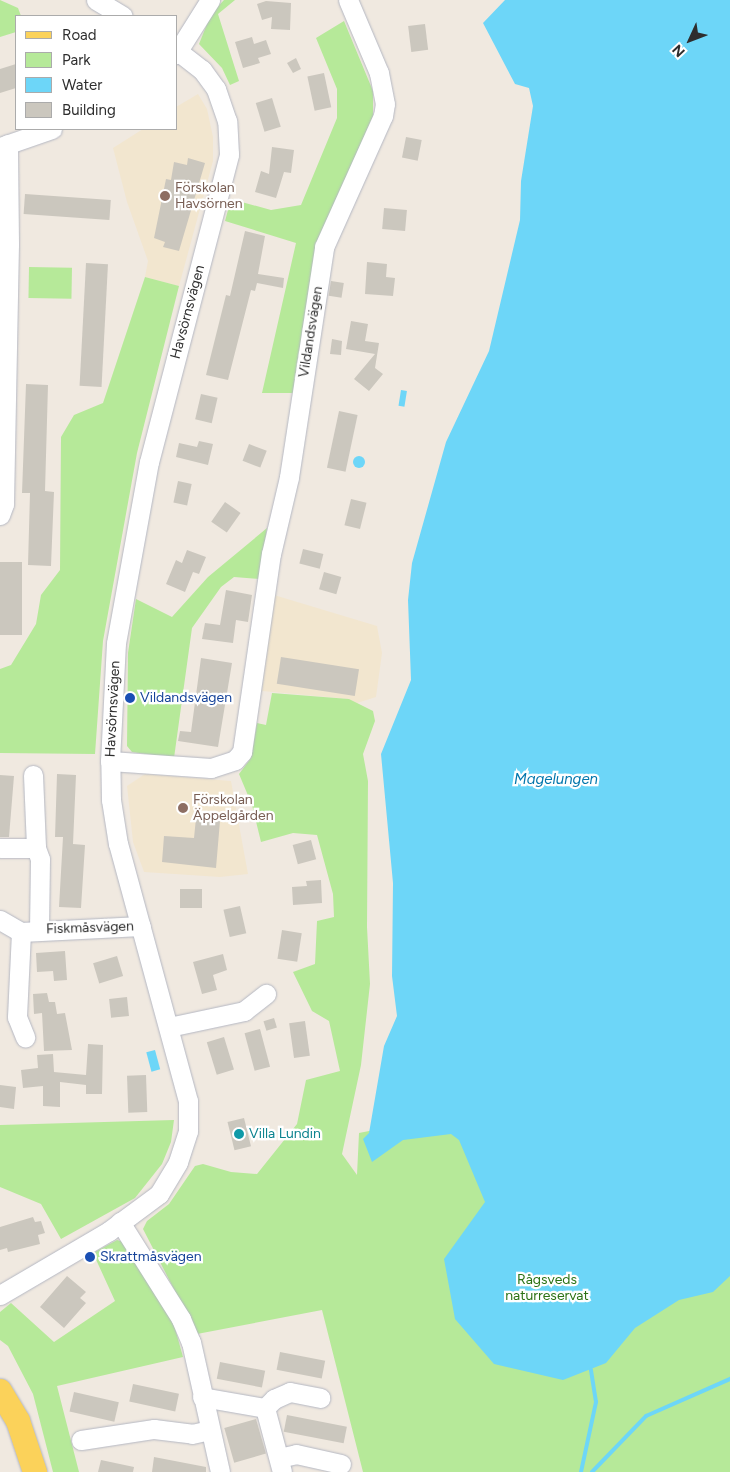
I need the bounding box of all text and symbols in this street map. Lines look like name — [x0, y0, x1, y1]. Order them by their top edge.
legend — [15, 15, 178, 130]
north arrow — [665, 15, 715, 65]
text: Road — [62, 26, 97, 44]
text: N — [669, 41, 689, 60]
text: Park — [62, 51, 91, 69]
text: Water — [62, 76, 102, 94]
text: Building — [62, 101, 116, 119]
place label: Förskolan Havsörnen — [175, 180, 242, 212]
marker: Förskolan Havsörnen — [159, 190, 171, 202]
street label: Havsörnsvägen — [167, 263, 209, 361]
street label: Vildandsvägen — [296, 285, 326, 379]
street label: Havsörnsvägen — [102, 660, 124, 758]
place label: Vildandsvägen — [140, 690, 232, 706]
marker: Vildandsvägen — [124, 692, 136, 704]
water label: Magelungen — [514, 771, 598, 789]
place label: Förskolan Äppelgården — [193, 792, 273, 824]
marker: Förskolan Äppelgården — [177, 802, 189, 814]
street label: Fiskmåsvägen — [46, 918, 134, 938]
place label: Villa Lundin — [249, 1126, 321, 1142]
marker: Villa Lundin — [233, 1128, 245, 1140]
place label: Skrattmåsvägen — [100, 1249, 201, 1265]
marker: Skrattmåsvägen — [84, 1251, 96, 1263]
park label: Rågsveds naturreservat — [505, 1272, 589, 1304]

